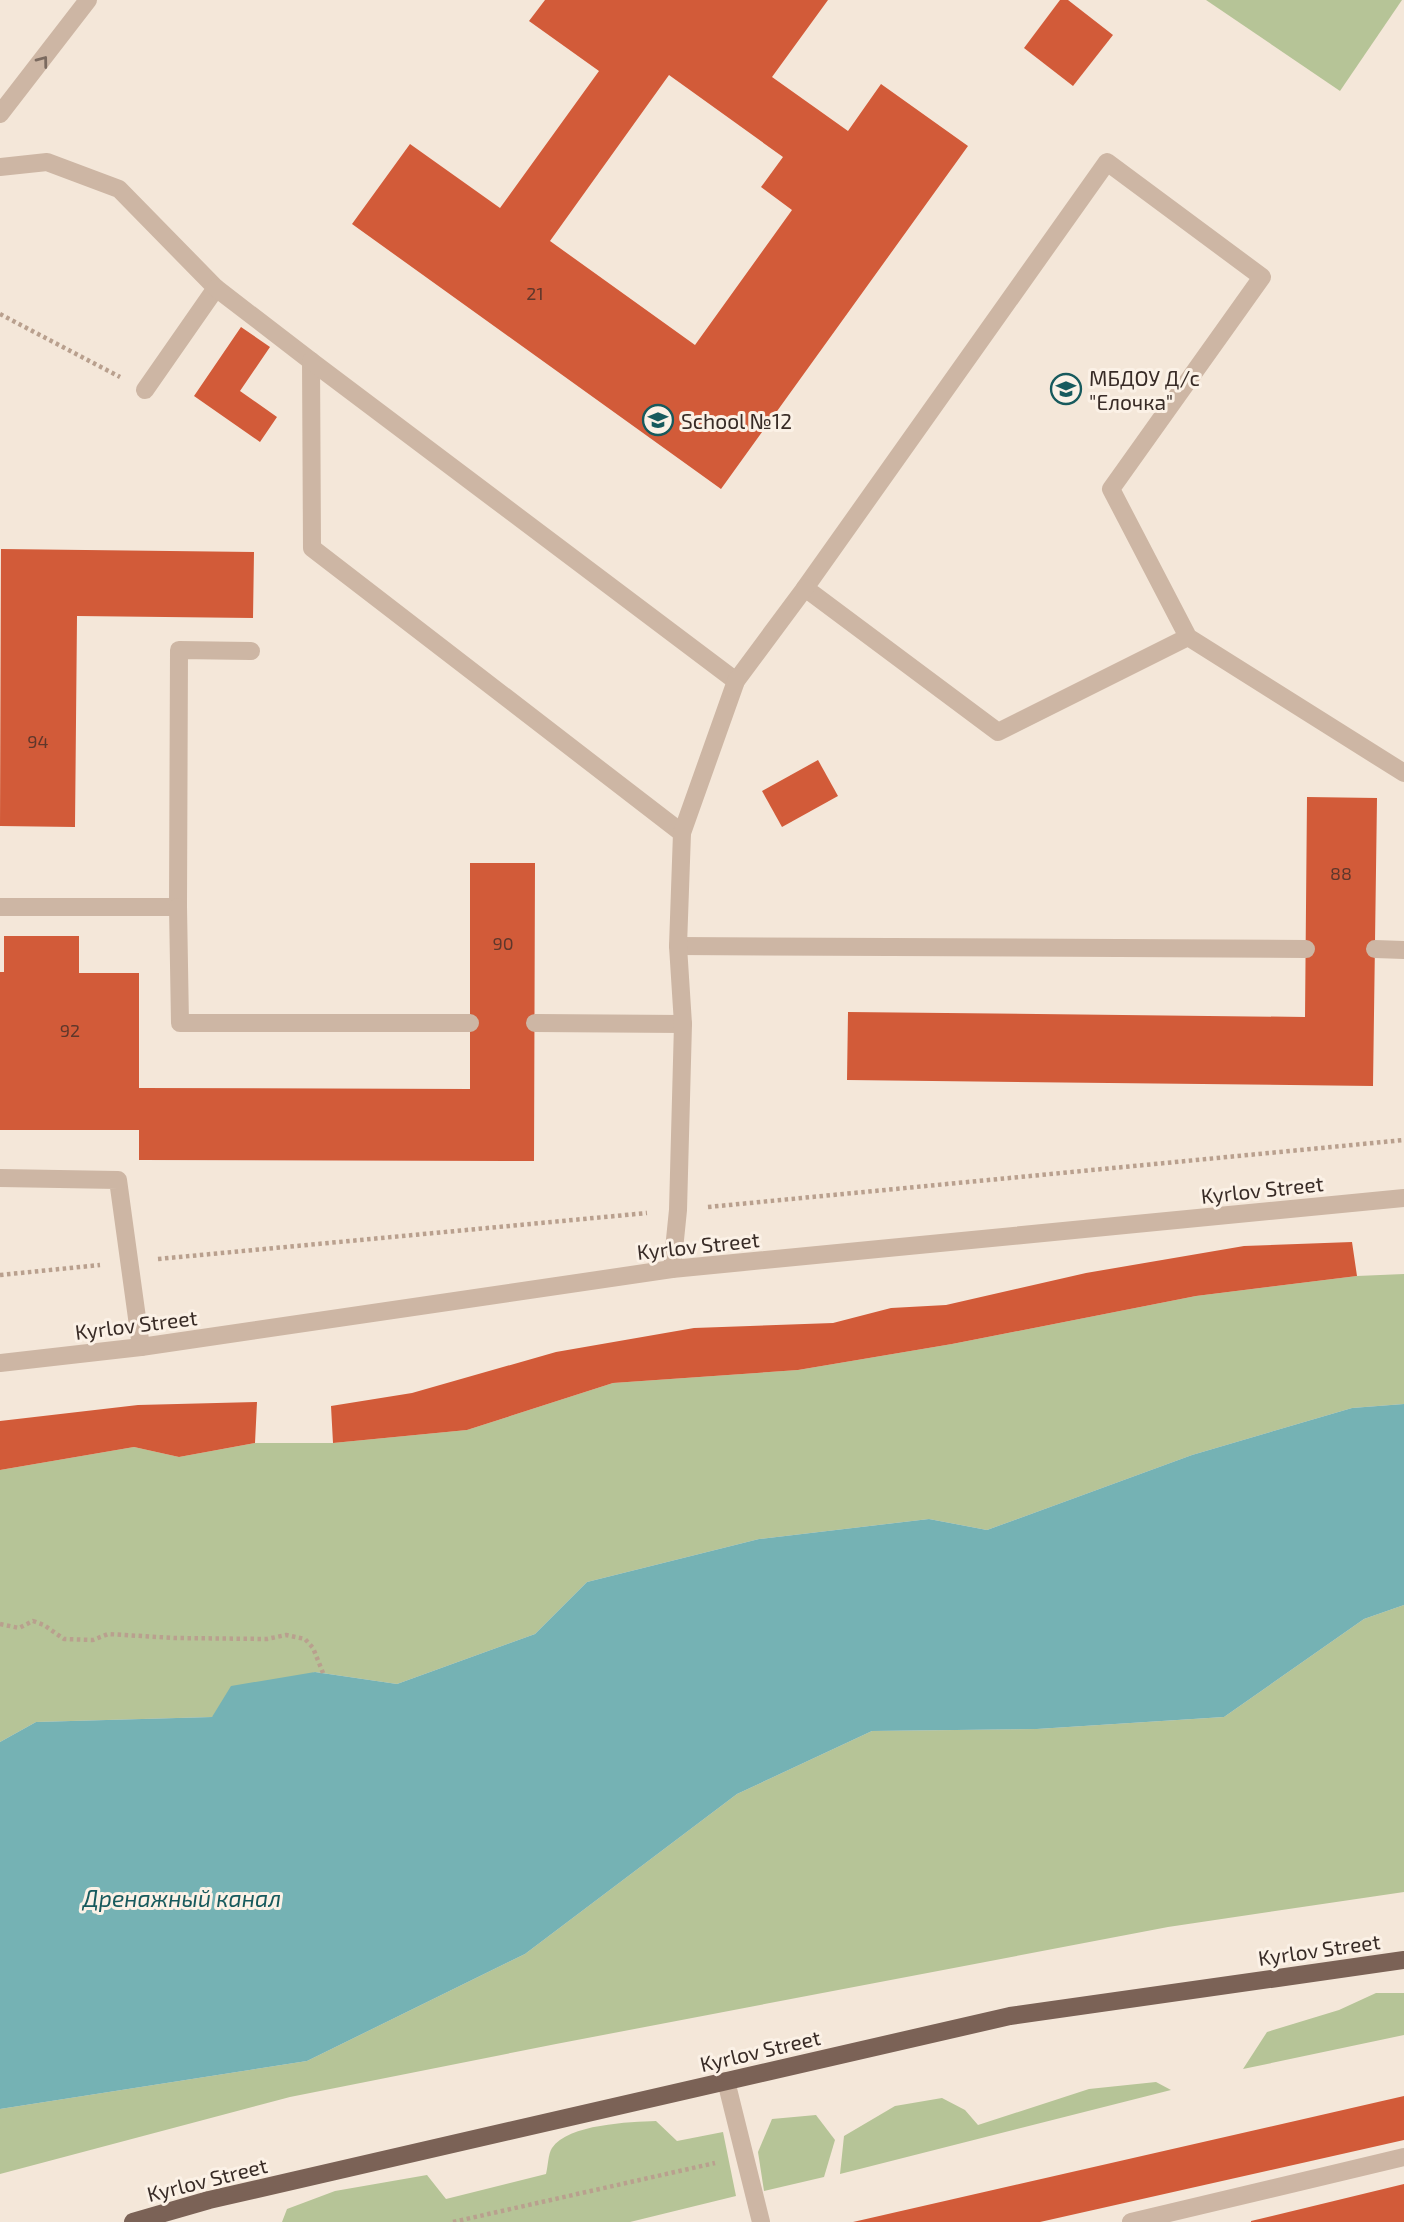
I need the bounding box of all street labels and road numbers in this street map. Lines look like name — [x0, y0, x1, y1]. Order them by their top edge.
street label: Kyrlov Street — [1199, 1170, 1325, 1208]
street label: Kyrlov Street — [635, 1226, 761, 1264]
street label: Kyrlov Street — [73, 1304, 199, 1344]
street label: Kyrlov Street — [1256, 1928, 1382, 1970]
street label: Kyrlov Street — [697, 2024, 823, 2076]
street label: Kyrlov Street — [144, 2152, 270, 2206]

